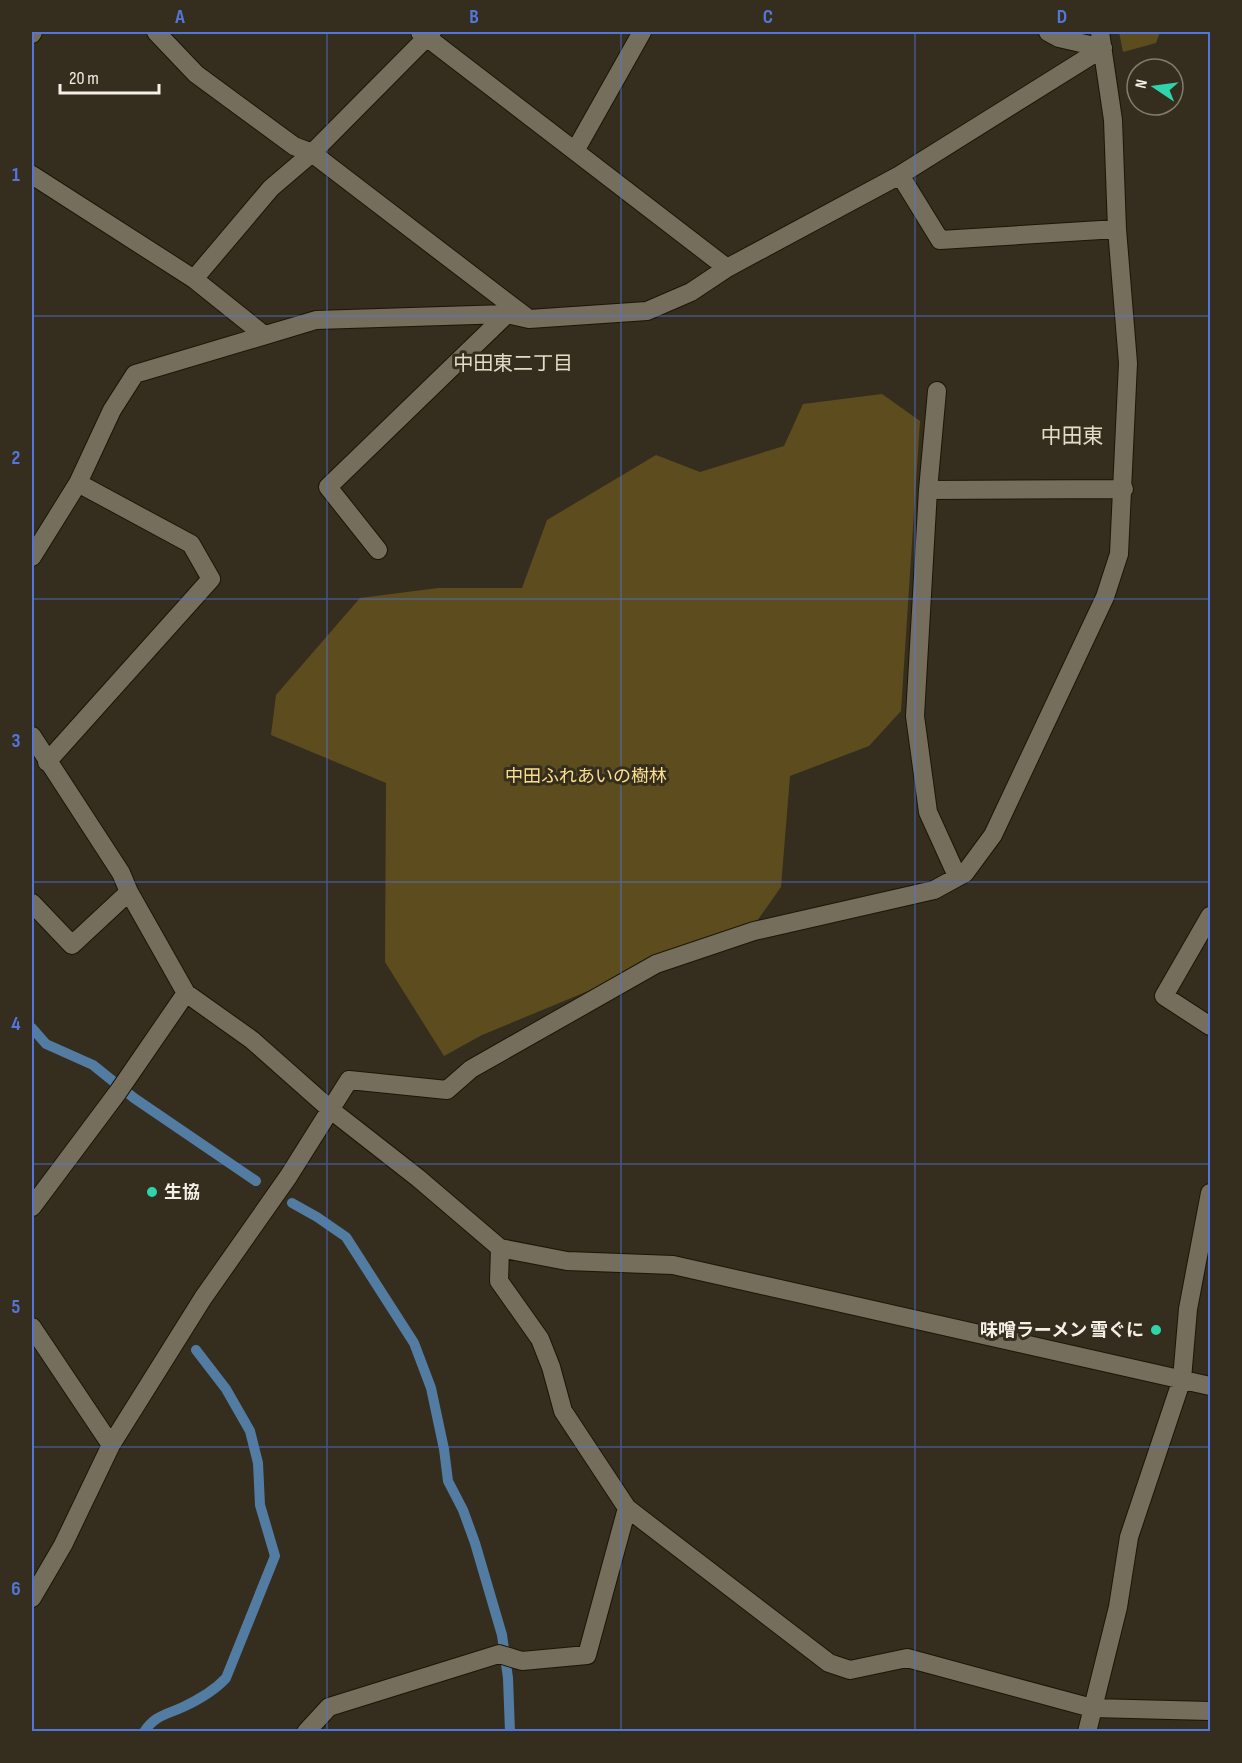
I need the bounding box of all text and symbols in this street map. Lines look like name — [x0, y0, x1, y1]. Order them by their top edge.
text: A — [174, 5, 185, 29]
text: B — [469, 5, 479, 29]
text: C — [763, 5, 773, 29]
text: D — [1057, 5, 1067, 29]
scale bar — [60, 57, 159, 95]
north arrow — [1125, 57, 1185, 117]
text: 20 m — [69, 68, 99, 89]
text: N — [1132, 78, 1152, 90]
text: 1 — [12, 163, 20, 187]
district label: 中田東二丁目 — [453, 352, 573, 376]
district label: 中田東 — [1041, 424, 1104, 449]
text: 2 — [12, 446, 20, 470]
text: 3 — [12, 729, 21, 753]
park label: 中田ふれあいの樹林 — [505, 766, 667, 787]
text: 4 — [11, 1012, 21, 1036]
place label: 生協 — [164, 1182, 200, 1203]
marker: 生協 — [145, 1185, 159, 1199]
text: 5 — [12, 1295, 21, 1319]
place label: 味噌ラーメン 雪ぐに — [980, 1320, 1144, 1341]
marker: 味噌ラーメン 雪ぐに — [1149, 1323, 1163, 1337]
text: 6 — [11, 1577, 21, 1601]

